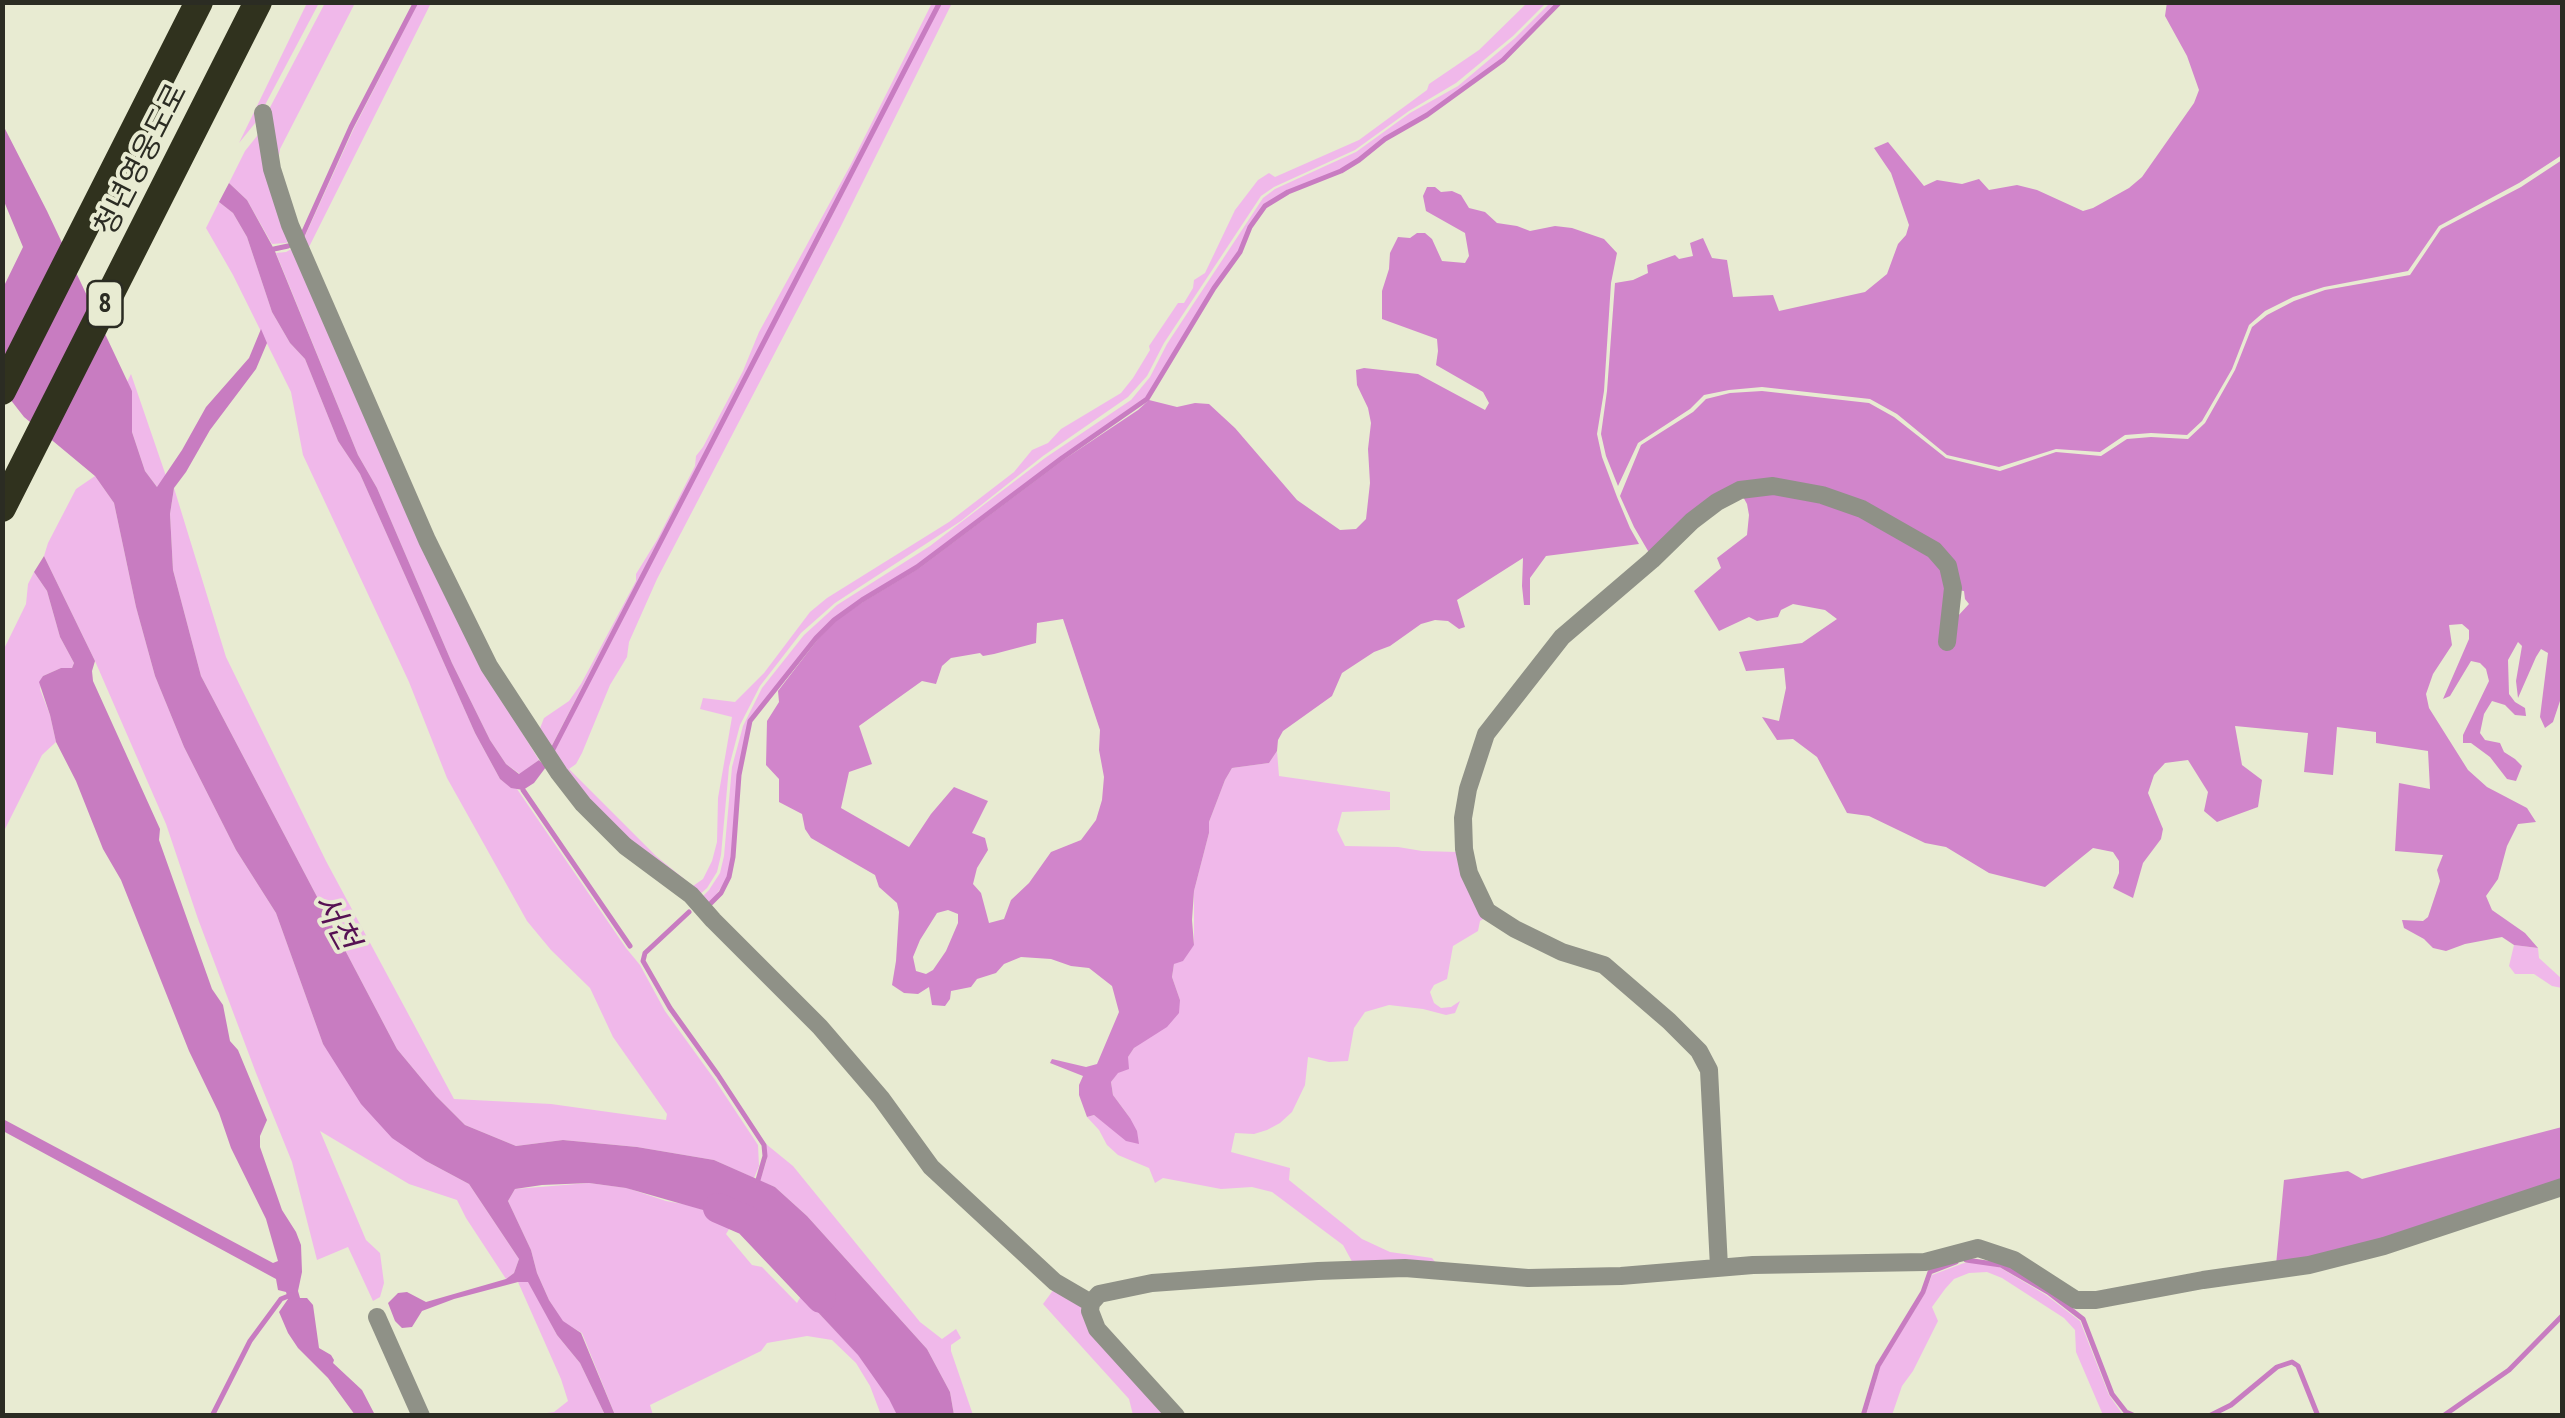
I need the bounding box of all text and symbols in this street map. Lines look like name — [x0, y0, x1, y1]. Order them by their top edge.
street label: 청년영웅도로 — [88, 78, 196, 242]
road number: 8 — [88, 281, 122, 327]
water label: 서천 — [304, 887, 366, 957]

